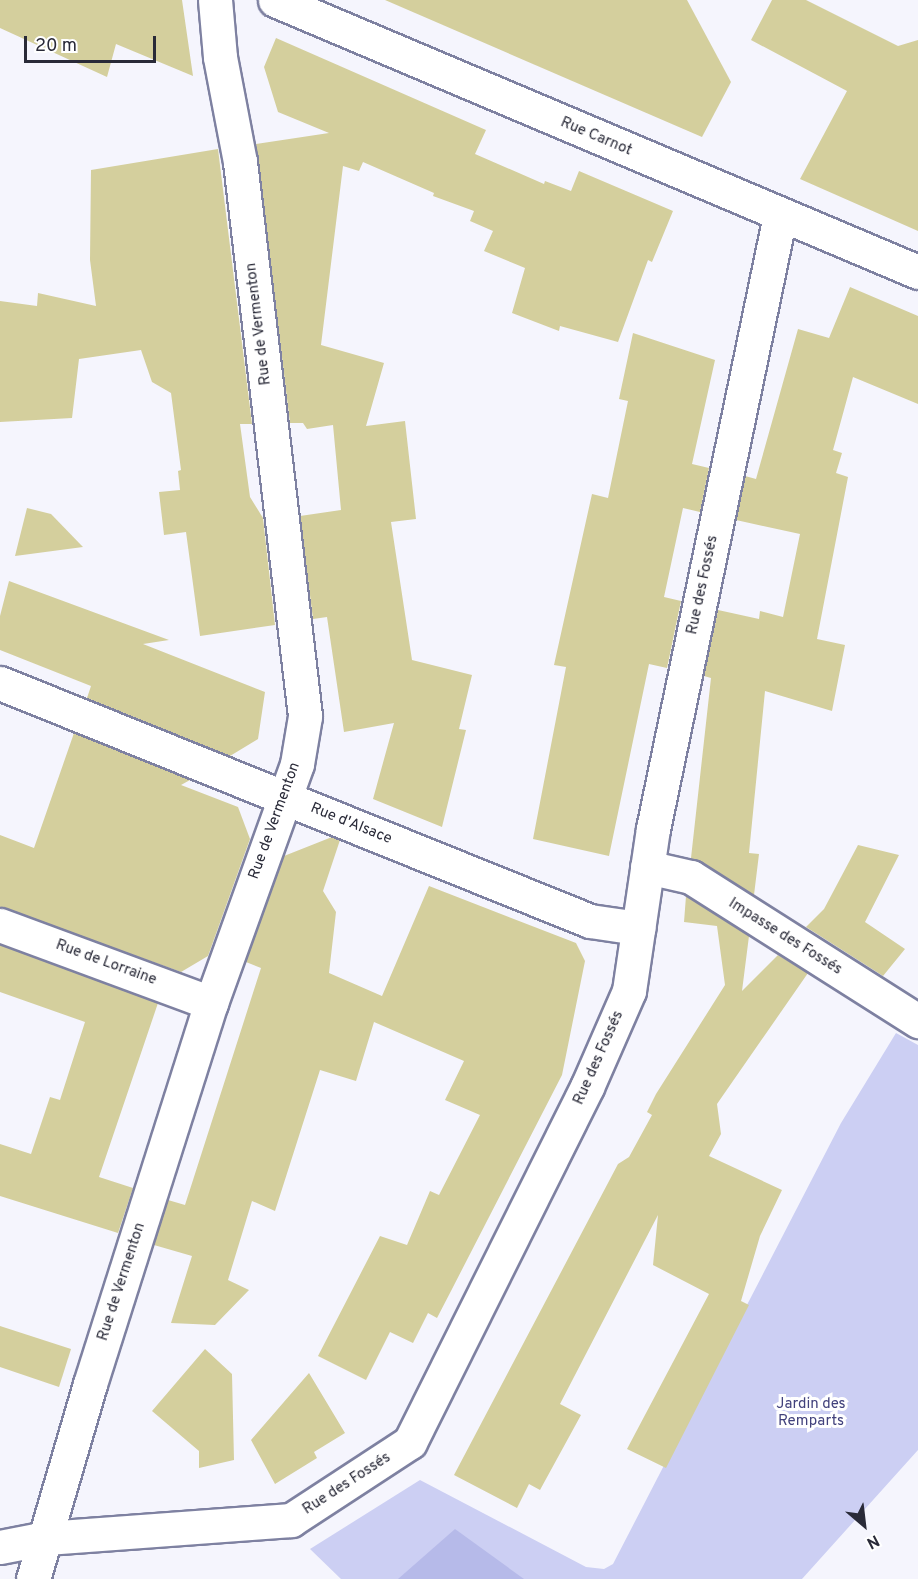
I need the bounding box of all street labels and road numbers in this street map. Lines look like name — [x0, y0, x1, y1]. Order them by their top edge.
street label: Rue Carnot — [558, 114, 634, 160]
street label: Rue de Vermenton — [243, 262, 275, 386]
street label: Rue des Fossés — [684, 534, 722, 636]
street label: Rue de Vermenton — [245, 760, 305, 882]
street label: Rue d'Alsace — [308, 800, 394, 848]
street label: Impasse des Fossés — [725, 895, 845, 979]
street label: Rue de Lorraine — [53, 936, 159, 990]
street label: Rue des Fossés — [570, 1008, 628, 1108]
street label: Rue de Vermenton — [94, 1220, 150, 1344]
street label: Rue des Fossés — [300, 1449, 394, 1519]

